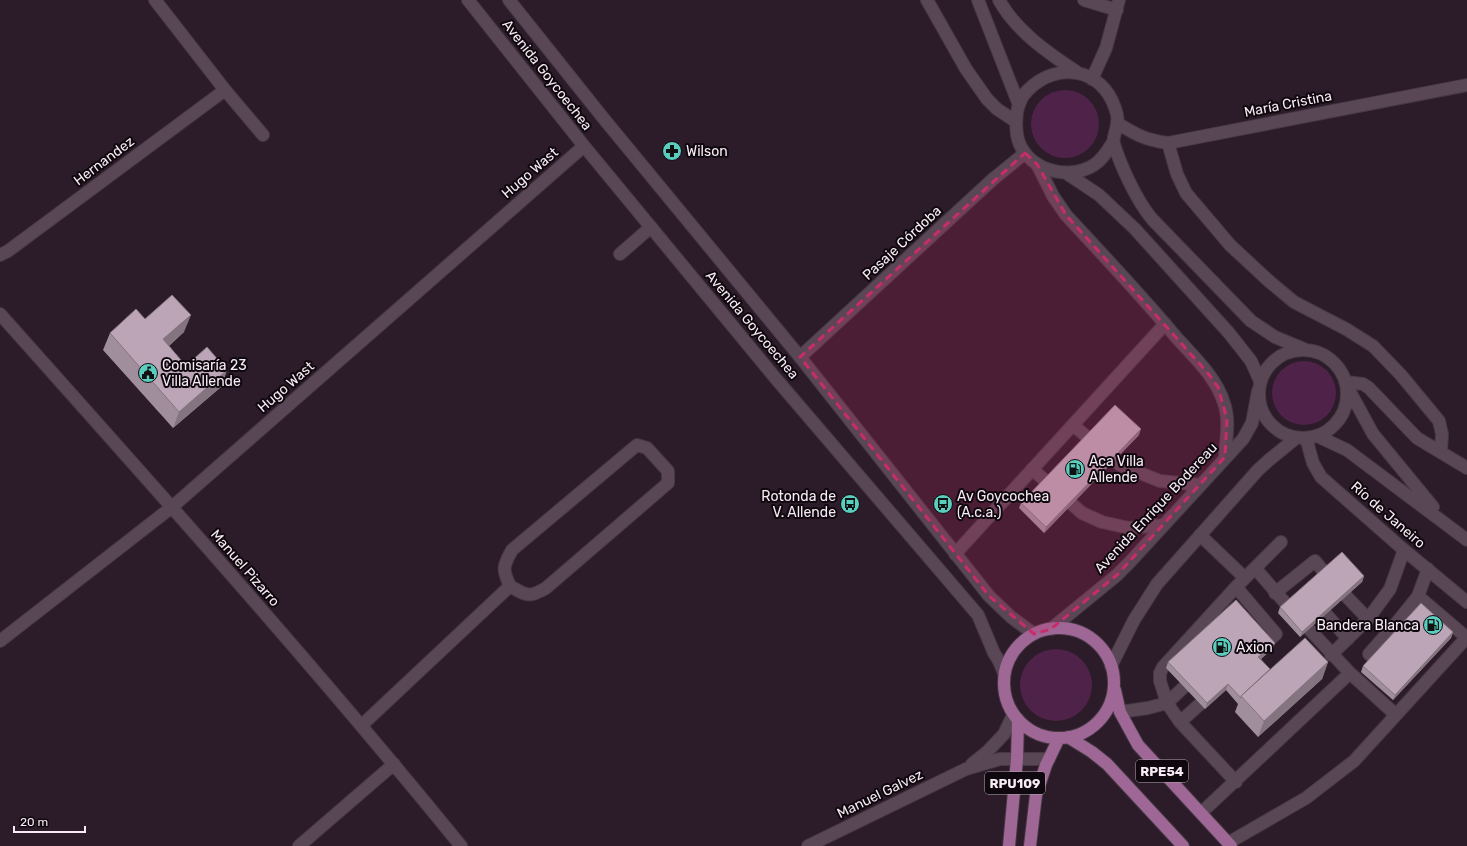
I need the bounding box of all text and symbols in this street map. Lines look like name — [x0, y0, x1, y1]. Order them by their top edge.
street label: Avenida Goycoechea — [498, 16, 596, 134]
street label: María Cristina — [1243, 87, 1333, 121]
street label: Hernandez — [70, 133, 138, 189]
pharmacy icon: Wilson — [661, 140, 683, 162]
place label: Wilson — [686, 143, 728, 160]
street label: Hugo Wast — [498, 144, 562, 202]
street label: Pasaje Córdoba — [859, 202, 945, 284]
street label: Avenida Goycoechea — [702, 268, 802, 382]
place label: Comisaría 23 Villa Allende — [162, 357, 247, 390]
street label: Hugo Wast — [254, 358, 318, 416]
public building icon: Comisaría 23 Villa Allende — [137, 362, 159, 384]
street label: Avenida Enrique Bodereau — [1091, 439, 1221, 577]
place label: Aca Villa Allende — [1089, 453, 1144, 486]
fuel station icon: Aca Villa Allende — [1064, 458, 1086, 480]
street label: Río de Janeiro — [1347, 478, 1429, 552]
place label: Rotonda de V. Allende — [761, 488, 836, 521]
place label: Av Goycochea (A.c.a.) — [957, 488, 1049, 521]
bus stop icon: Rotonda de V. Allende — [839, 493, 861, 515]
bus stop icon: Av Goycochea (A.c.a.) — [932, 493, 954, 515]
street label: Manuel Pizarro — [207, 526, 283, 610]
fuel station icon: Bandera Blanca — [1422, 614, 1444, 636]
place label: Bandera Blanca — [1316, 617, 1419, 634]
fuel station icon: Axion — [1211, 636, 1233, 658]
place label: Axion — [1236, 639, 1273, 656]
road number: RPE54 — [1136, 760, 1188, 782]
street label: Manuel Galvez — [834, 766, 926, 822]
road number: RPU109 — [985, 772, 1045, 794]
scale bar — [14, 808, 85, 834]
text: 20 m — [20, 815, 48, 829]

